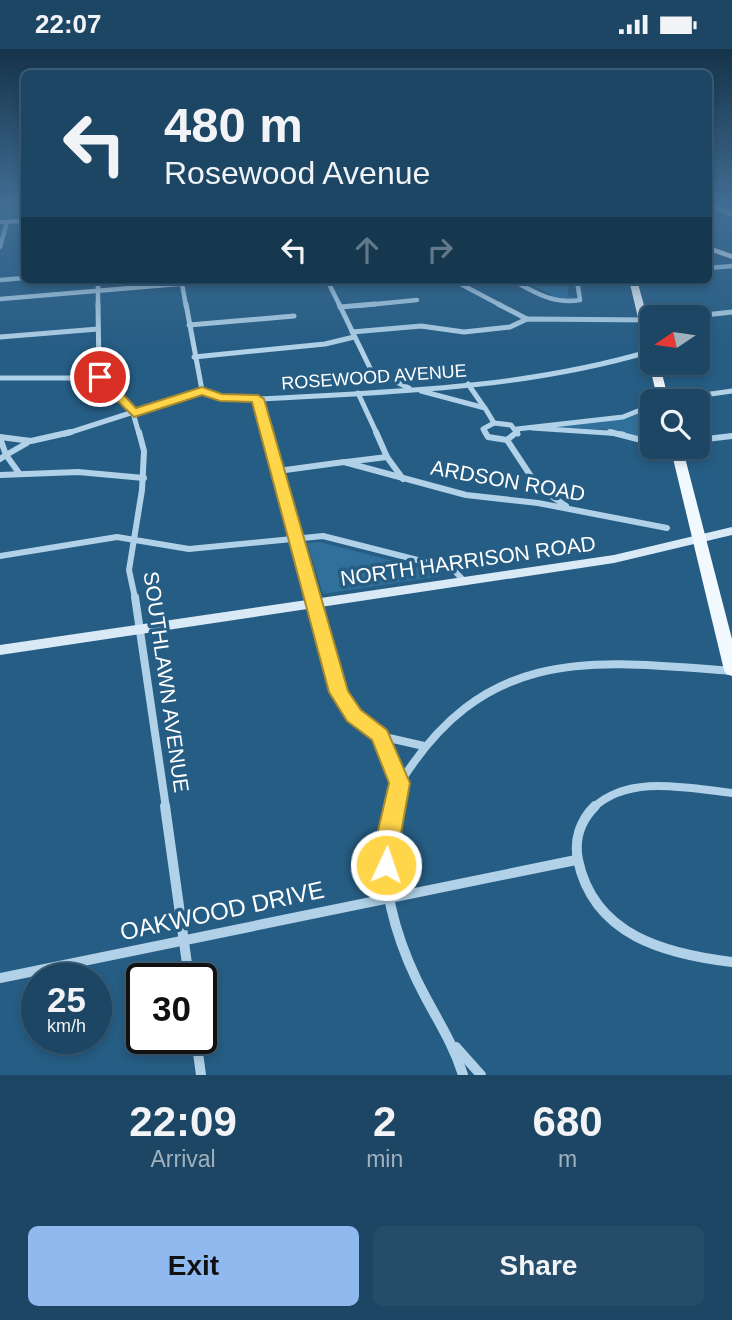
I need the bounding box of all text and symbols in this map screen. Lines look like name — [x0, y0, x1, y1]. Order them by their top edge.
text: 22:07 — [35, 9, 102, 39]
icon: left — [49, 98, 140, 189]
text: 480 m — [164, 98, 303, 152]
text: Rosewood Avenue — [164, 155, 430, 191]
icon: left — [275, 231, 313, 269]
icon: ahead — [348, 231, 386, 269]
icon: right — [421, 231, 459, 269]
north arrow — [640, 305, 710, 375]
map controls — [640, 305, 710, 459]
pin — [70, 347, 130, 407]
icon: arrive — [81, 358, 119, 396]
street label: ROSEWOOD AVENUE — [281, 361, 467, 393]
button: search — [640, 389, 710, 459]
street label: ARDSON ROAD — [429, 456, 587, 505]
street label: NORTH HARRISON ROAD — [339, 531, 597, 590]
street label: SOUTHLAWN AVENUE — [140, 570, 193, 794]
position arrow — [349, 828, 423, 902]
street label: OAKWOOD DRIVE — [117, 876, 326, 945]
speed limit sign: 30 — [126, 963, 217, 1054]
text: 25 — [47, 980, 86, 1019]
text: km/h — [47, 1016, 86, 1036]
text: 22:09 — [129, 1098, 237, 1145]
text: 2 — [373, 1098, 396, 1145]
text: 680 — [533, 1098, 603, 1145]
text: Arrival — [150, 1146, 216, 1172]
text: min — [366, 1146, 403, 1172]
text: m — [558, 1146, 577, 1172]
button: Exit — [28, 1226, 359, 1306]
button: Share — [373, 1226, 704, 1306]

